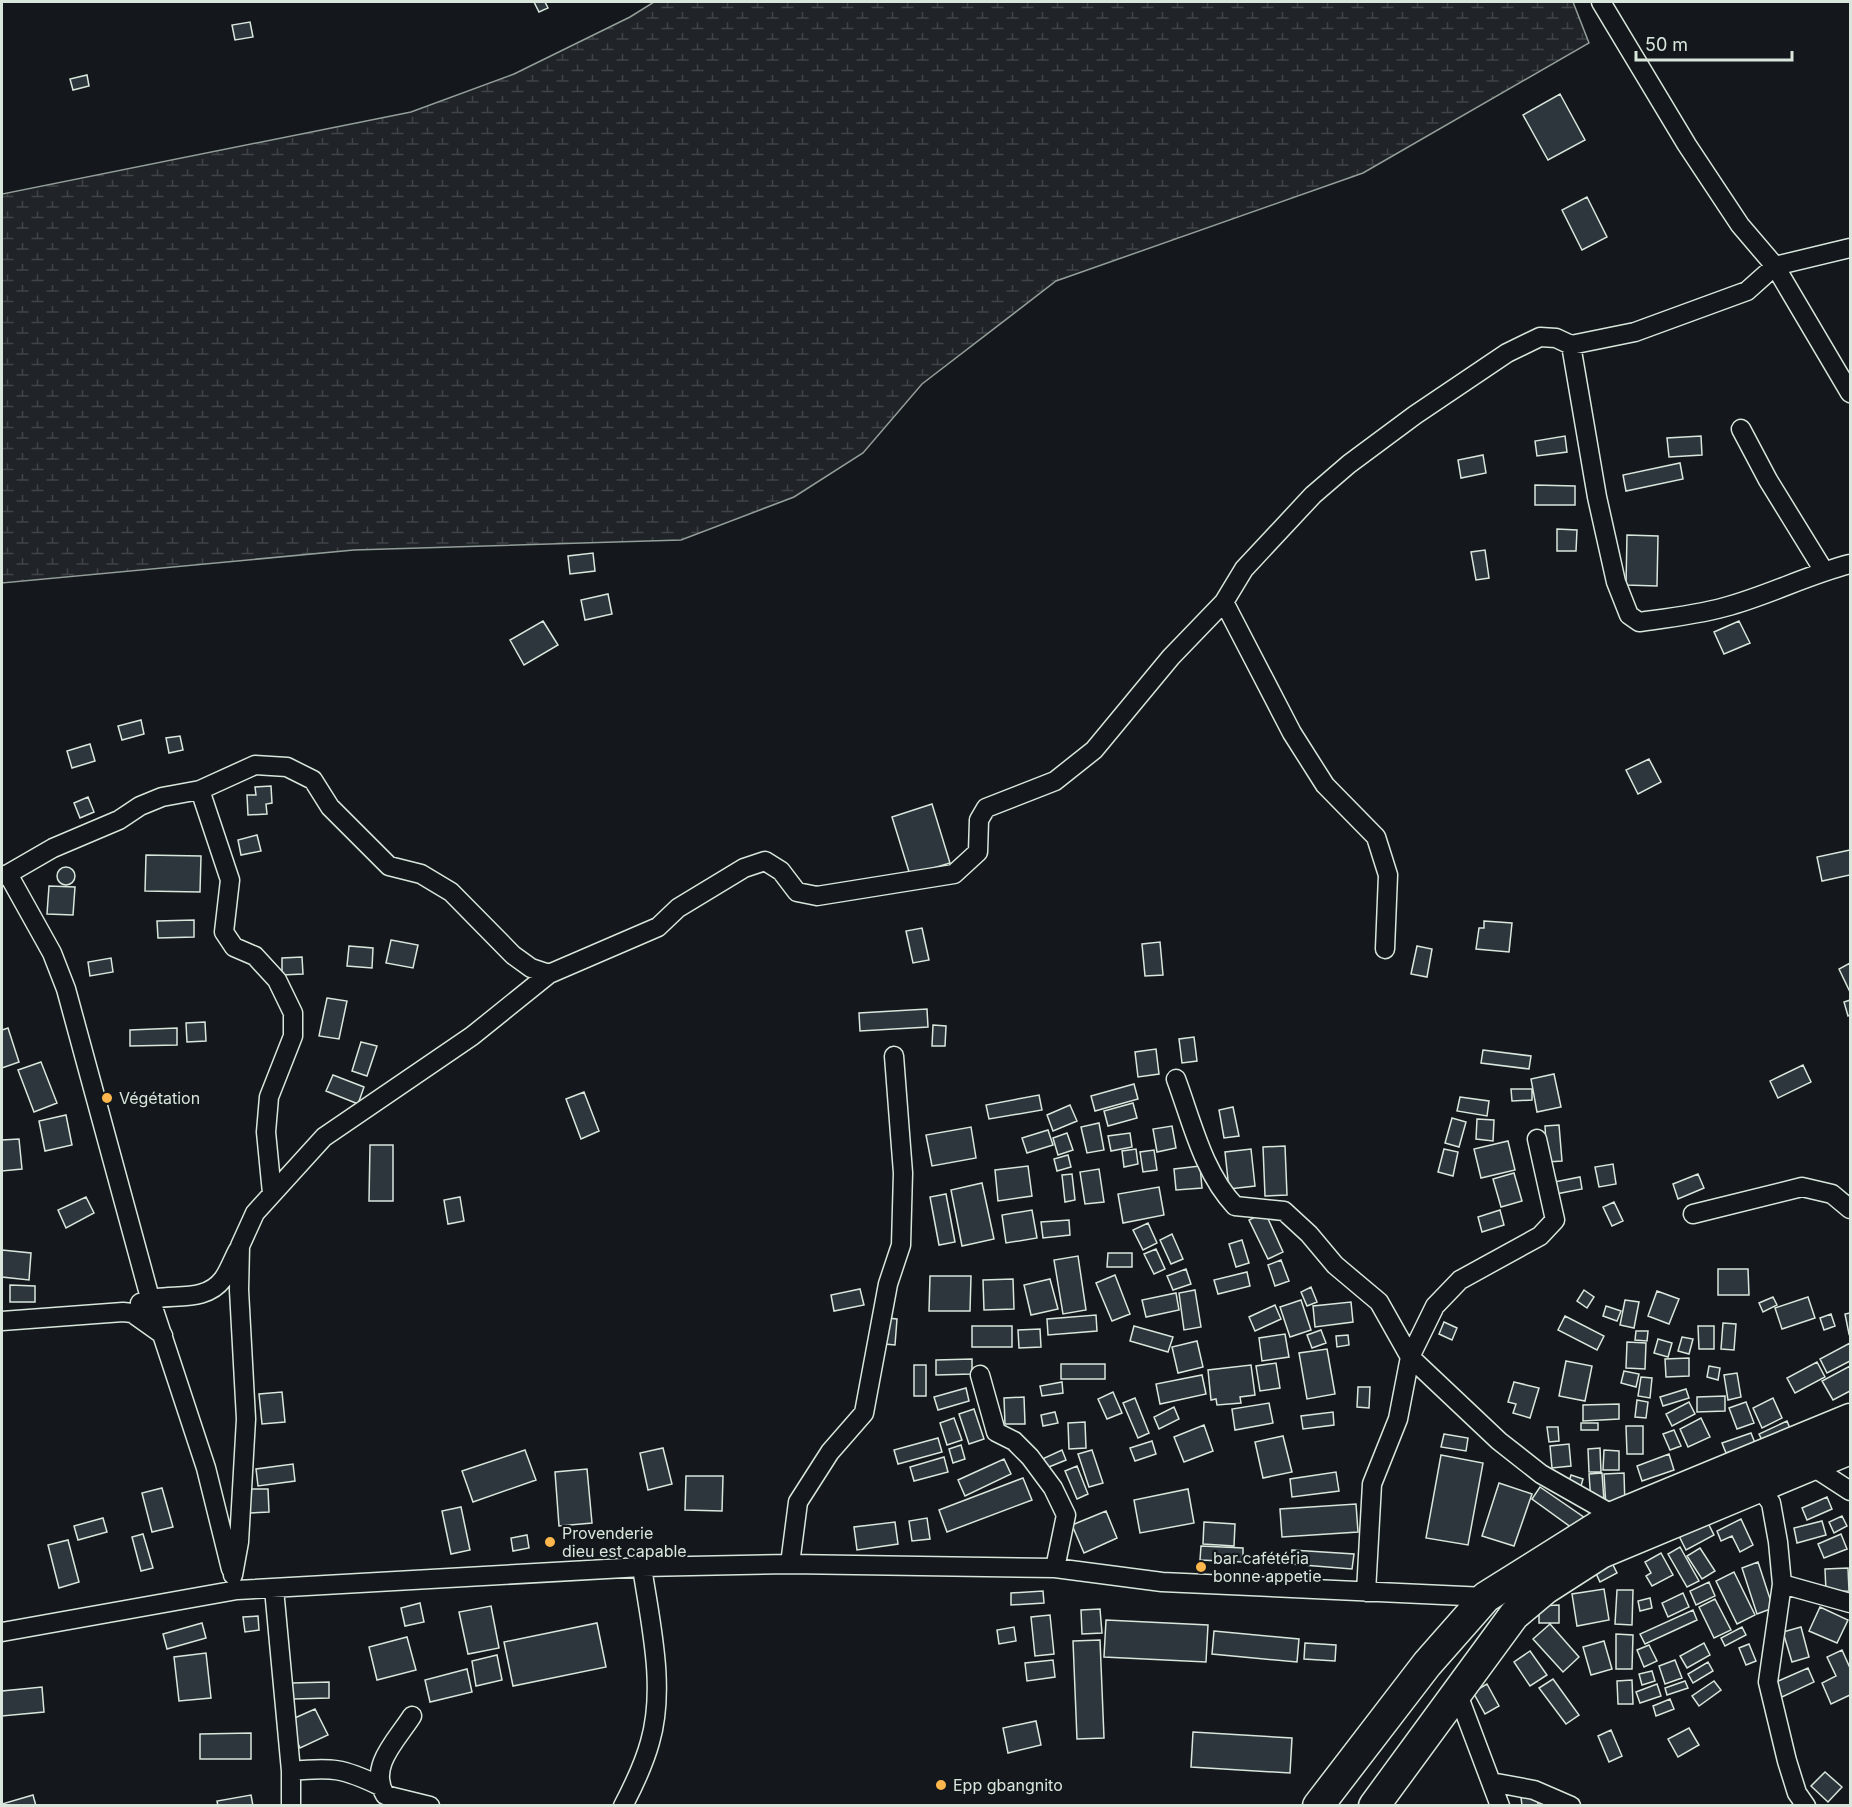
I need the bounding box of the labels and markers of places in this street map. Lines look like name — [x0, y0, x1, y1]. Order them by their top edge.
place label: Végétation — [119, 1088, 200, 1108]
marker: Végétation — [100, 1091, 114, 1105]
place label: Provenderie dieu est capable — [562, 1523, 687, 1561]
marker: Provenderie dieu est capable — [543, 1535, 557, 1549]
place label: bar cafétéria bonne appetie — [1213, 1548, 1321, 1586]
marker: bar cafétéria bonne appetie — [1194, 1560, 1208, 1574]
place label: Epp gbangnito — [953, 1775, 1063, 1795]
marker: Epp gbangnito — [934, 1778, 948, 1792]

